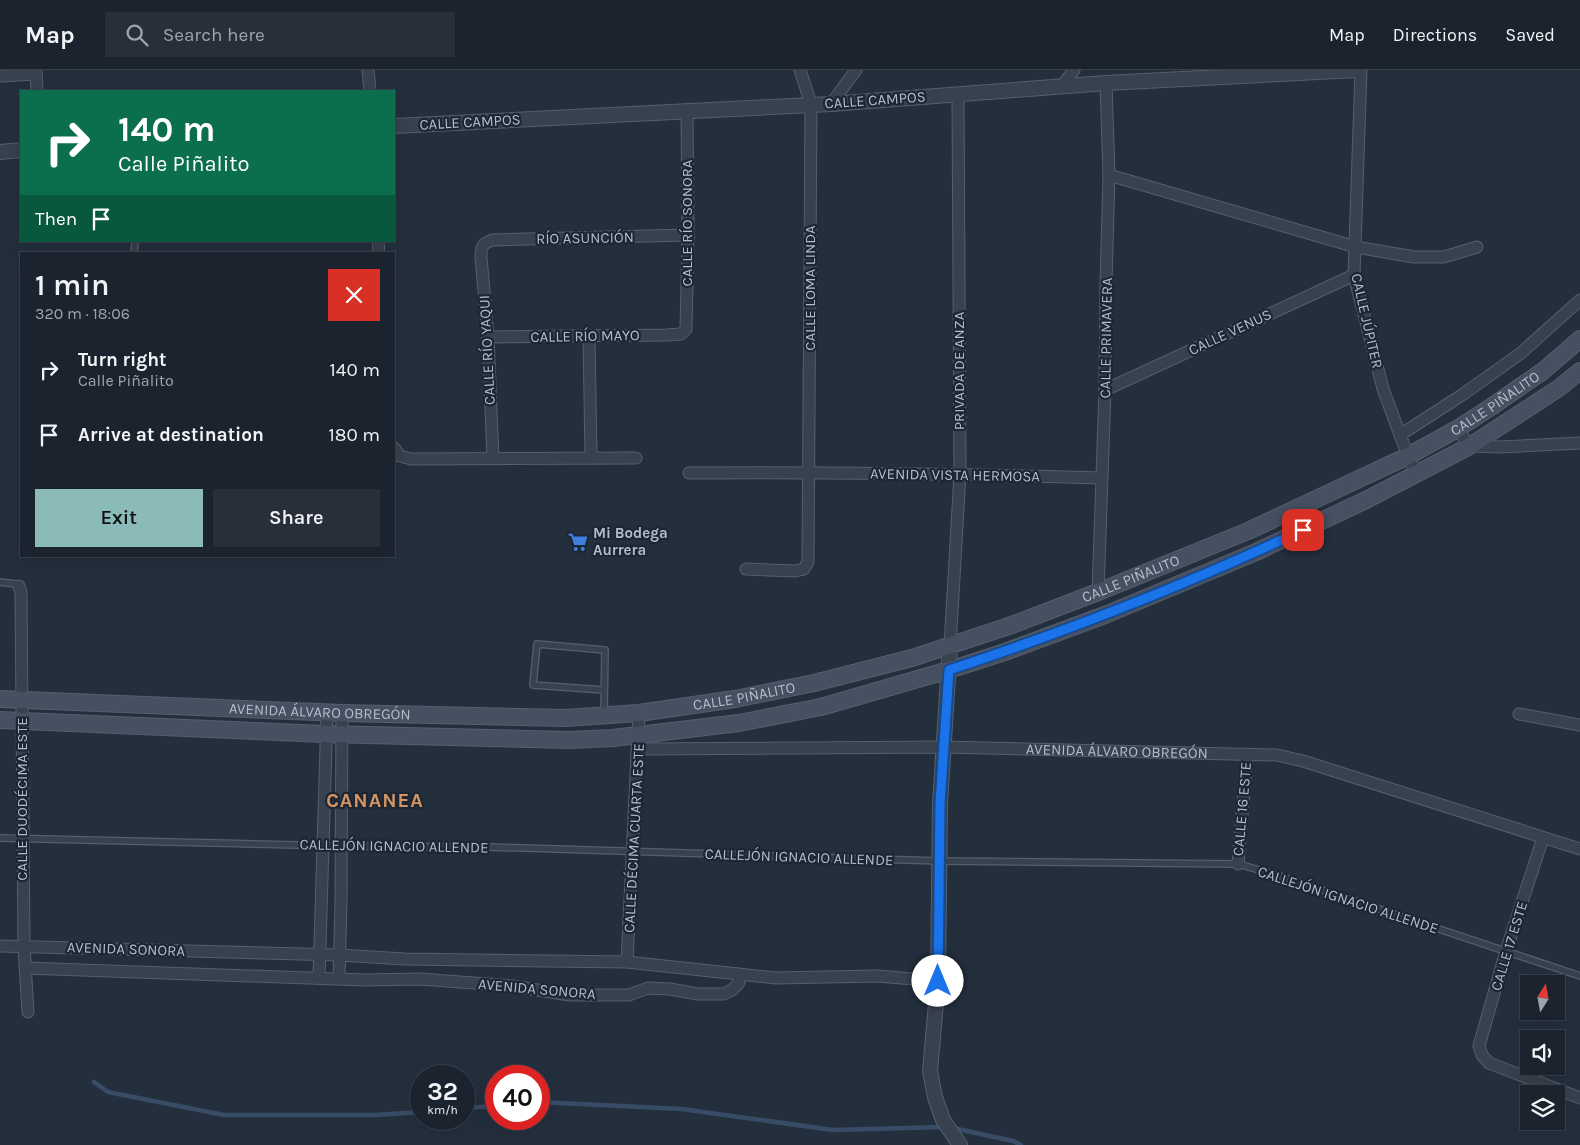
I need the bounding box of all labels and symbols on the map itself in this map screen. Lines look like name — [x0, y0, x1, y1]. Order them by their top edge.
street label: CALLE CAMPOS — [824, 87, 926, 113]
street label: CALLE CAMPOS — [419, 110, 521, 134]
street label: CALLE RÍO SONORA — [678, 159, 696, 286]
street label: CALLE LOMA LINDA — [801, 225, 819, 351]
street label: RÍO ASUNCIÓN — [536, 228, 634, 248]
street label: CALLE JÚPITER — [1347, 272, 1387, 370]
street label: CALLE PRIMAVERA — [1096, 277, 1116, 399]
street label: CALLE RÍO YAQUI — [475, 295, 499, 405]
street label: CALLE VENUS — [1185, 305, 1275, 359]
street label: PRIVADA DE ANZA — [950, 311, 968, 430]
street label: CALLE RÍO MAYO — [530, 326, 640, 346]
street label: CALLE PIÑALITO — [1447, 367, 1543, 440]
street label: AVENIDA VISTA HERMOSA — [870, 465, 1041, 485]
pin — [1282, 509, 1324, 551]
place label: Mi Bodega Aurrera — [593, 524, 668, 559]
supermarket icon: Mi Bodega Aurrera — [567, 531, 589, 553]
street label: CALLE PIÑALITO — [1079, 551, 1182, 606]
street label: CALLE PIÑALITO — [692, 678, 797, 714]
street label: AVENIDA ÁLVARO OBREGÓN — [228, 699, 411, 724]
street label: CALLE DUODÉCIMA ESTE — [13, 717, 31, 881]
street label: AVENIDA ÁLVARO OBREGÓN — [1026, 740, 1208, 762]
street label: CALLE DÉCIMA CUARTA ESTE — [620, 743, 648, 933]
street label: CALLE 16 ESTE — [1229, 761, 1255, 857]
district label: CANANEA — [326, 789, 424, 812]
street label: CALLEJÓN IGNACIO ALLENDE — [299, 835, 489, 857]
street label: CALLEJÓN IGNACIO ALLENDE — [704, 845, 894, 869]
street label: CALLEJÓN IGNACIO ALLENDE — [1255, 862, 1441, 938]
street label: CALLE 17 ESTE — [1487, 899, 1531, 993]
street label: AVENIDA SONORA — [67, 938, 186, 960]
position arrow — [911, 954, 963, 1006]
street label: AVENIDA SONORA — [477, 975, 597, 1003]
north arrow — [1520, 975, 1565, 1020]
speed limit sign: 40 — [485, 1065, 550, 1130]

